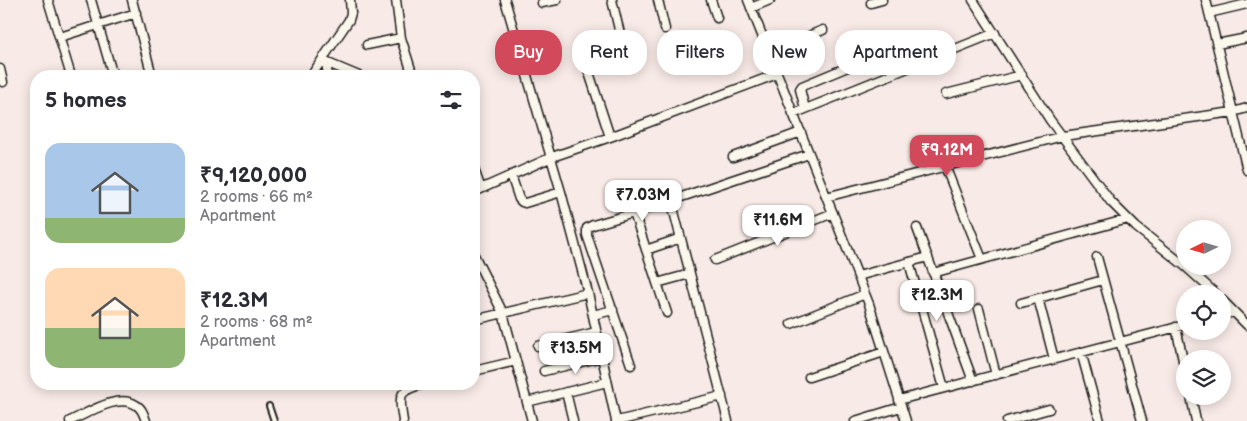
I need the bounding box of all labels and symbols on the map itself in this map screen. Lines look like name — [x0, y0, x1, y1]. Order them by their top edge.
pin: ₹9.12M — [906, 134, 988, 177]
pin: ₹7.03M — [602, 180, 684, 222]
pin: ₹11.6M — [737, 204, 819, 247]
north arrow — [1176, 220, 1231, 275]
pin: ₹12.3M — [896, 280, 978, 322]
pin: ₹13.5M — [535, 332, 617, 375]

